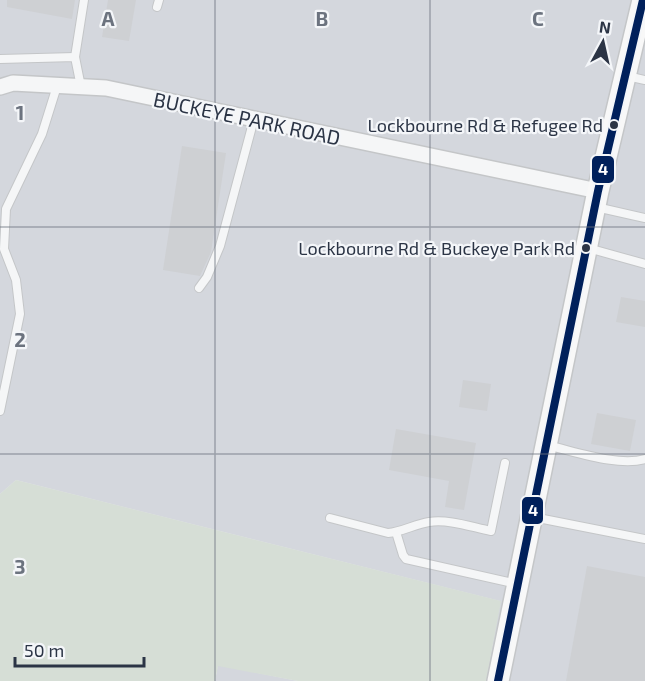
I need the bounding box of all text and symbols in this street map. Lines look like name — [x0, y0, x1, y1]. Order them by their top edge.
text: A — [101, 6, 115, 30]
text: B — [316, 6, 328, 30]
text: C — [532, 6, 544, 30]
north arrow — [573, 12, 633, 72]
text: N — [598, 16, 612, 37]
street label: BUCKEYE PARK ROAD — [151, 86, 343, 150]
text: 1 — [16, 100, 24, 124]
place label: Lockbourne Rd & Refugee Rd — [368, 114, 603, 136]
marker: Lockbourne Rd & Refugee Rd — [608, 119, 620, 131]
line badge: 4 — [591, 155, 615, 184]
text: 4 — [598, 159, 608, 178]
place label: Lockbourne Rd & Buckeye Park Rd — [298, 237, 575, 259]
marker: Lockbourne Rd & Buckeye Park Rd — [580, 242, 592, 254]
text: 2 — [14, 327, 26, 351]
line badge: 4 — [521, 496, 544, 525]
text: 4 — [528, 500, 538, 519]
text: 3 — [14, 554, 26, 578]
scale bar — [15, 630, 144, 668]
text: 50 m — [24, 639, 64, 661]

